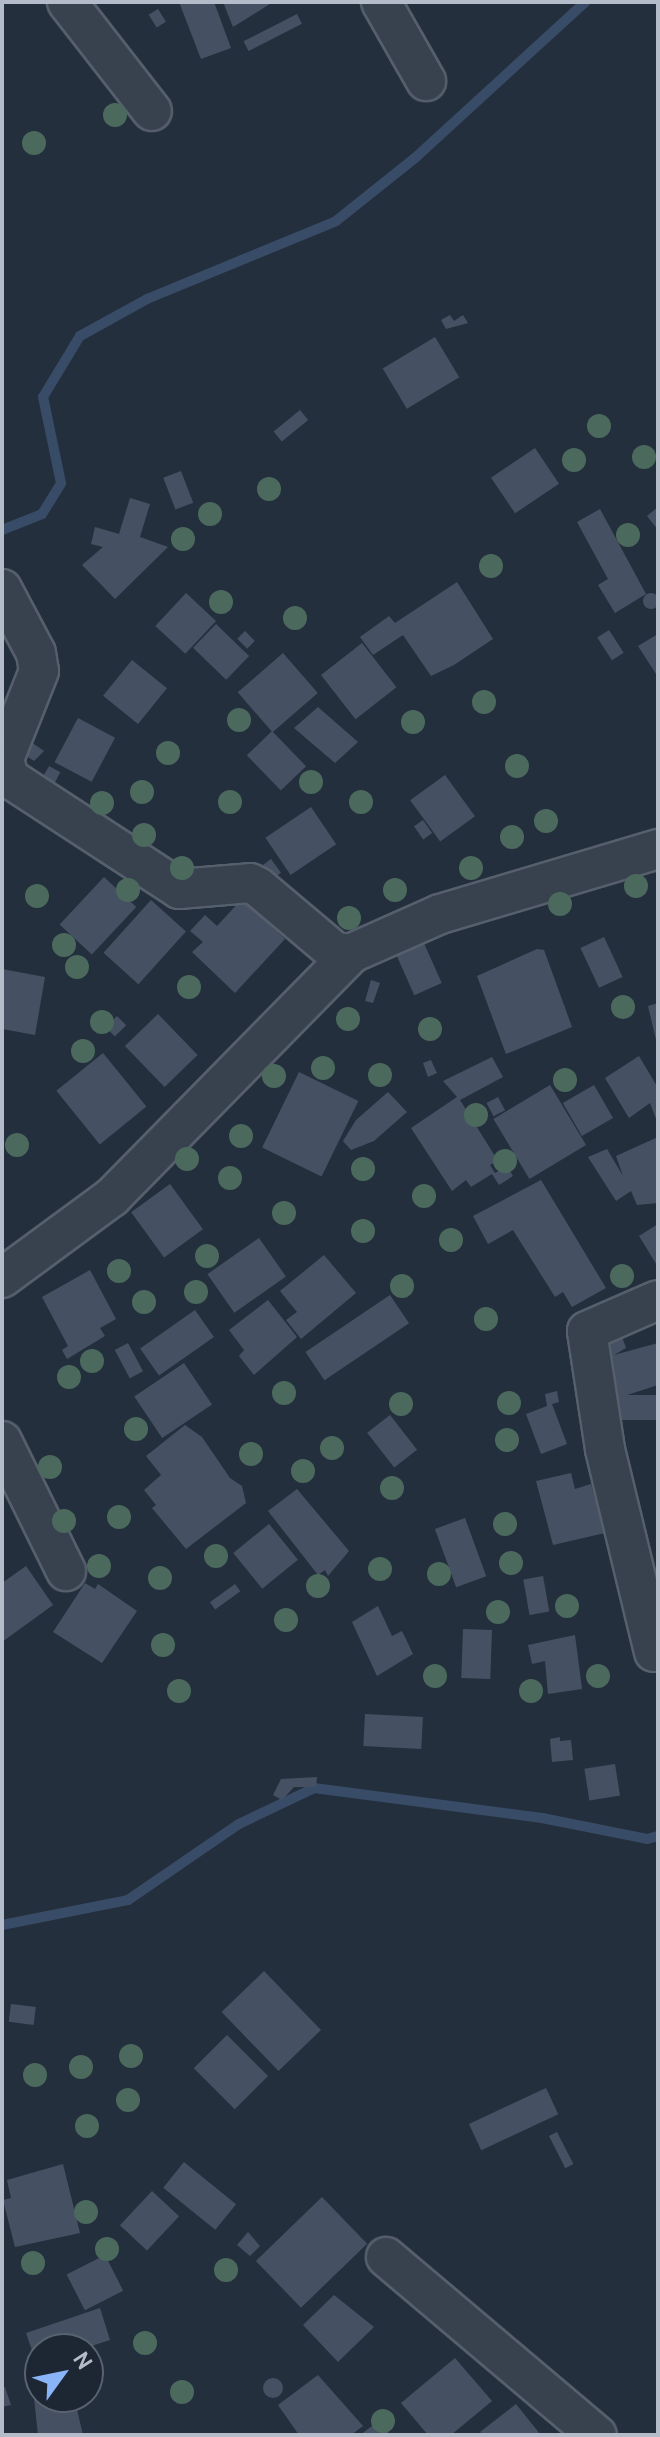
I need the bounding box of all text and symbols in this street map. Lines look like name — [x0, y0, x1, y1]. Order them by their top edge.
north arrow — [24, 2333, 104, 2413]
text: N — [67, 2347, 98, 2375]

